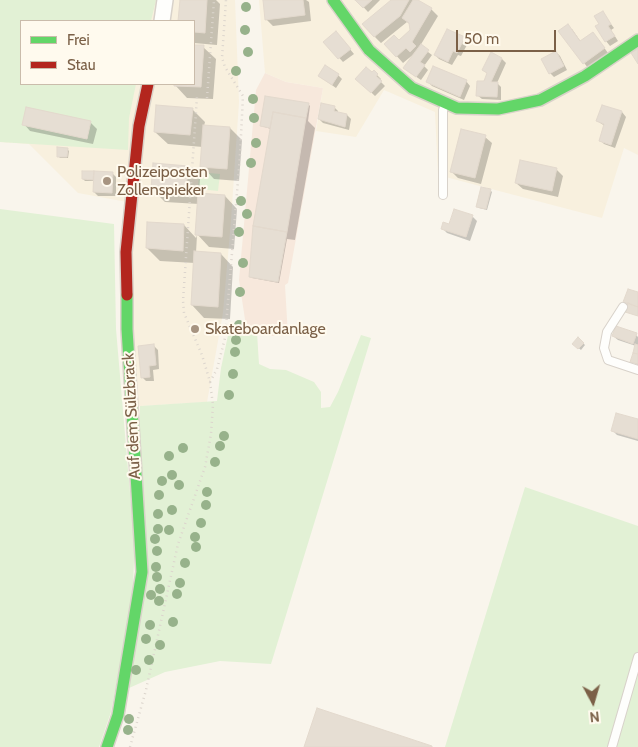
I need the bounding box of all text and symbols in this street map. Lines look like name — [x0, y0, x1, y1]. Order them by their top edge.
legend — [20, 20, 195, 85]
scale bar — [458, 20, 558, 52]
text: 50 m — [464, 30, 499, 48]
text: Frei — [67, 31, 90, 49]
text: Stau — [67, 56, 96, 74]
place label: Polizeiposten Zollenspieker — [117, 162, 208, 200]
marker: Polizeiposten Zollenspieker — [101, 175, 113, 187]
place label: Skateboardanlage — [205, 319, 326, 339]
marker: Skateboardanlage — [189, 323, 201, 335]
street label: Auf dem Sülzbrack — [119, 352, 145, 480]
north arrow — [568, 677, 618, 727]
text: N — [589, 707, 600, 726]

